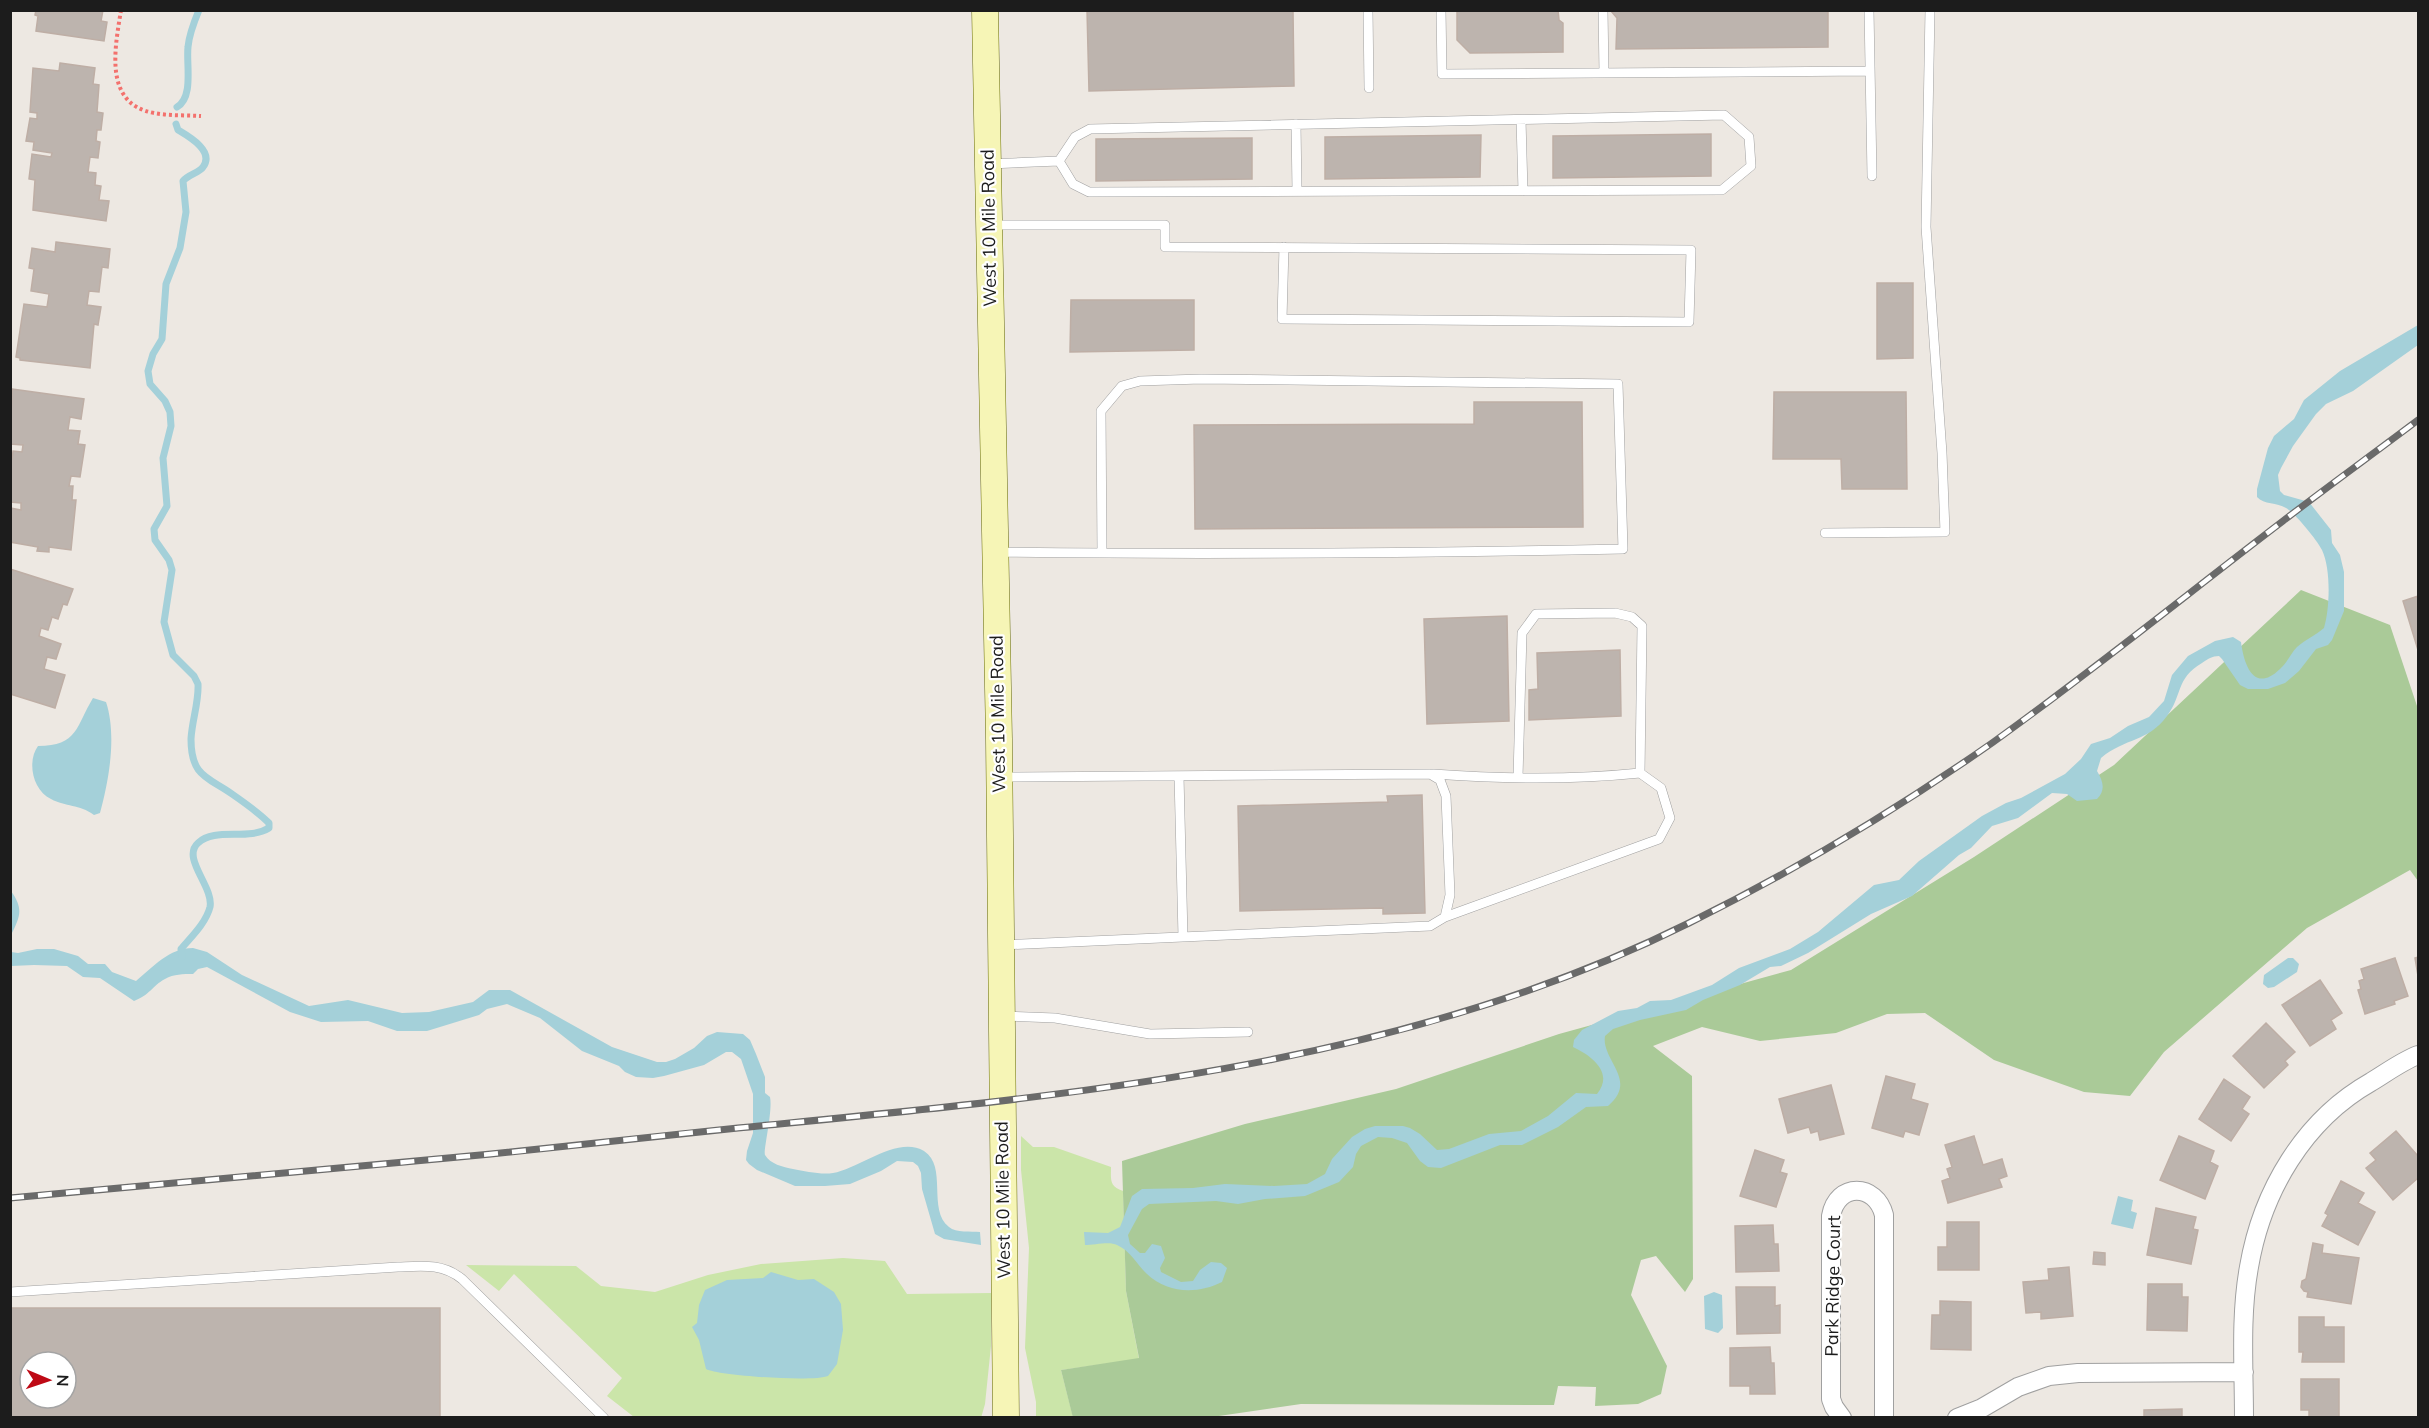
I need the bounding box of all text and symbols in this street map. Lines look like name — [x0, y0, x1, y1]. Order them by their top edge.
street label: West 10 Mile Road — [976, 149, 1001, 307]
street label: West 10 Mile Road — [985, 635, 1010, 793]
street label: West 10 Mile Road — [990, 1121, 1015, 1279]
street label: Park Ridge Court — [1820, 1215, 1845, 1357]
north arrow — [18, 1350, 78, 1410]
text: N — [53, 1374, 73, 1387]

